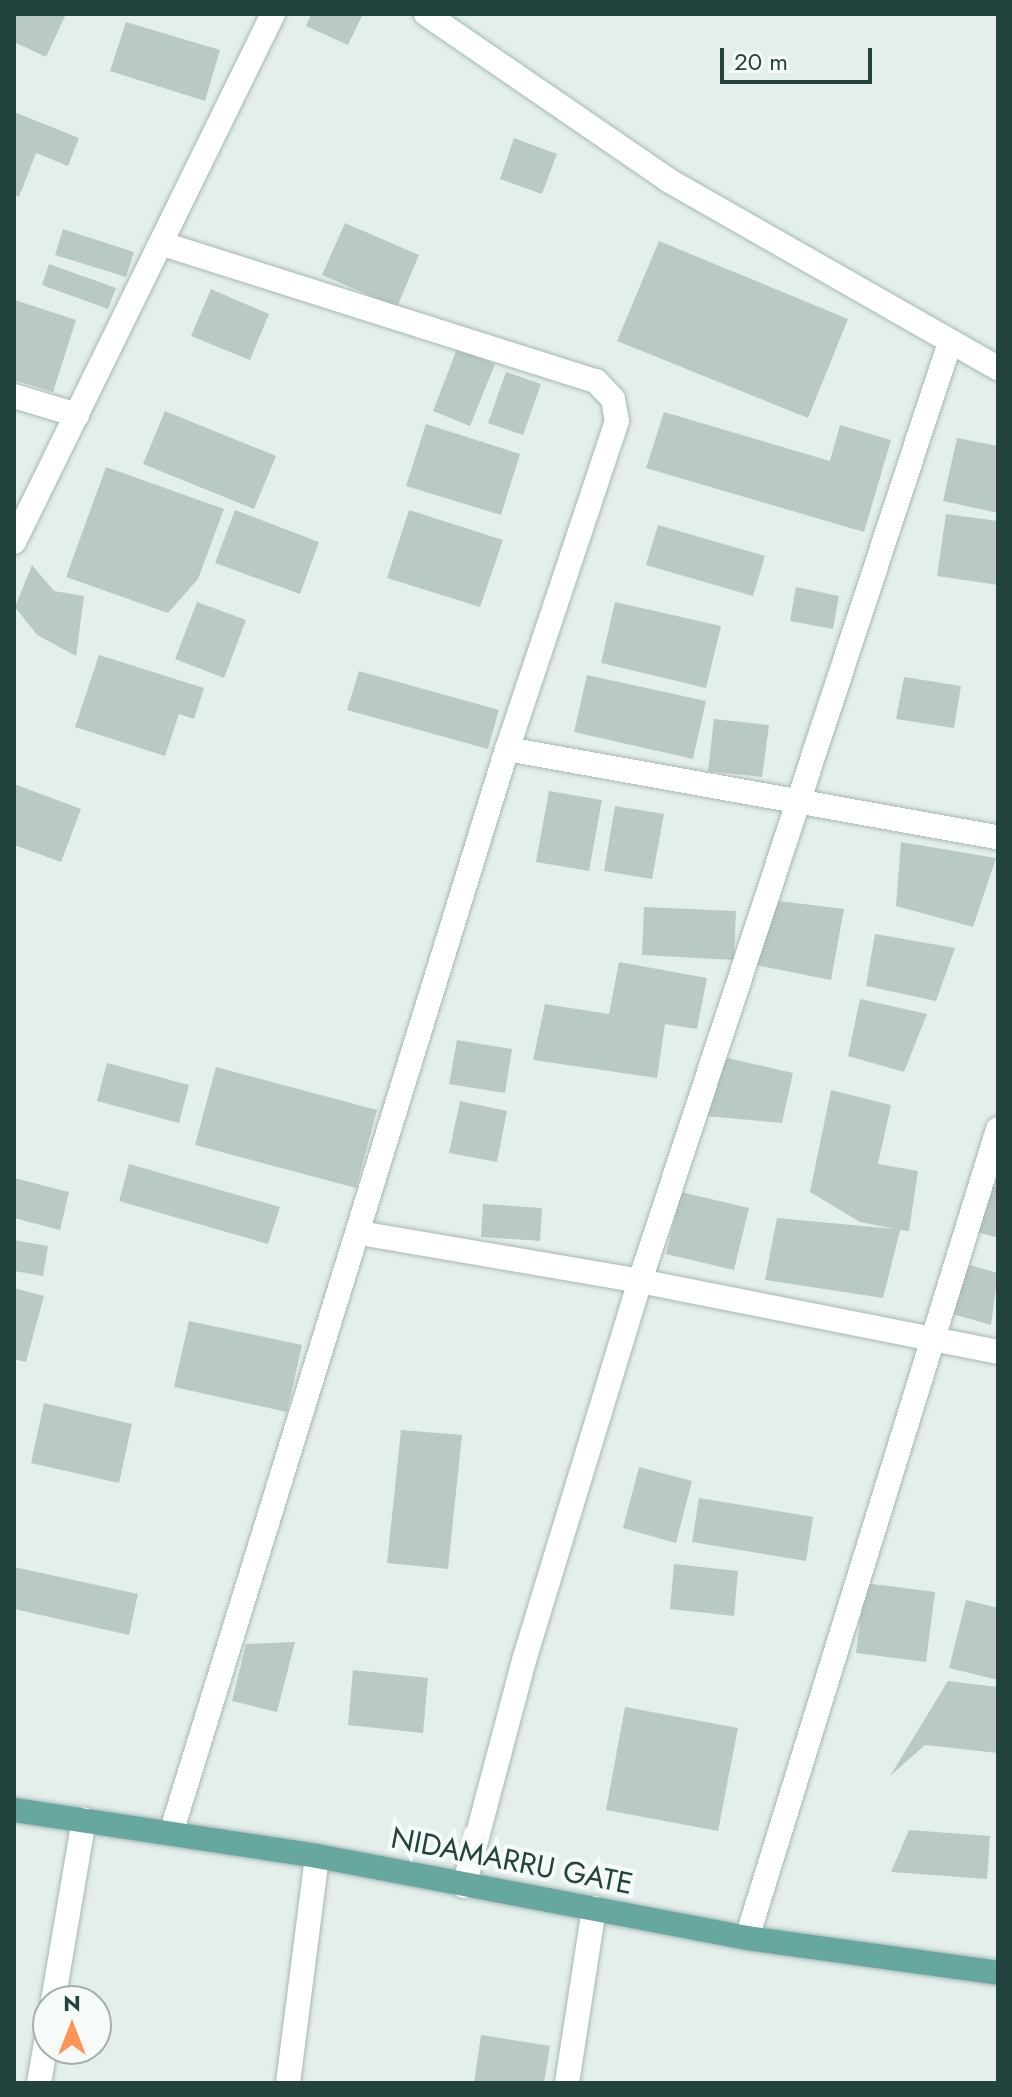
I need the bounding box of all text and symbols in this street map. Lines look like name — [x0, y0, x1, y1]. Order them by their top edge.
scale bar — [724, 32, 876, 82]
text: 20 m — [734, 44, 788, 79]
street label: NIDAMARRU GATE — [388, 1820, 636, 1902]
north arrow — [32, 1985, 112, 2065]
text: N — [63, 1987, 81, 2019]

